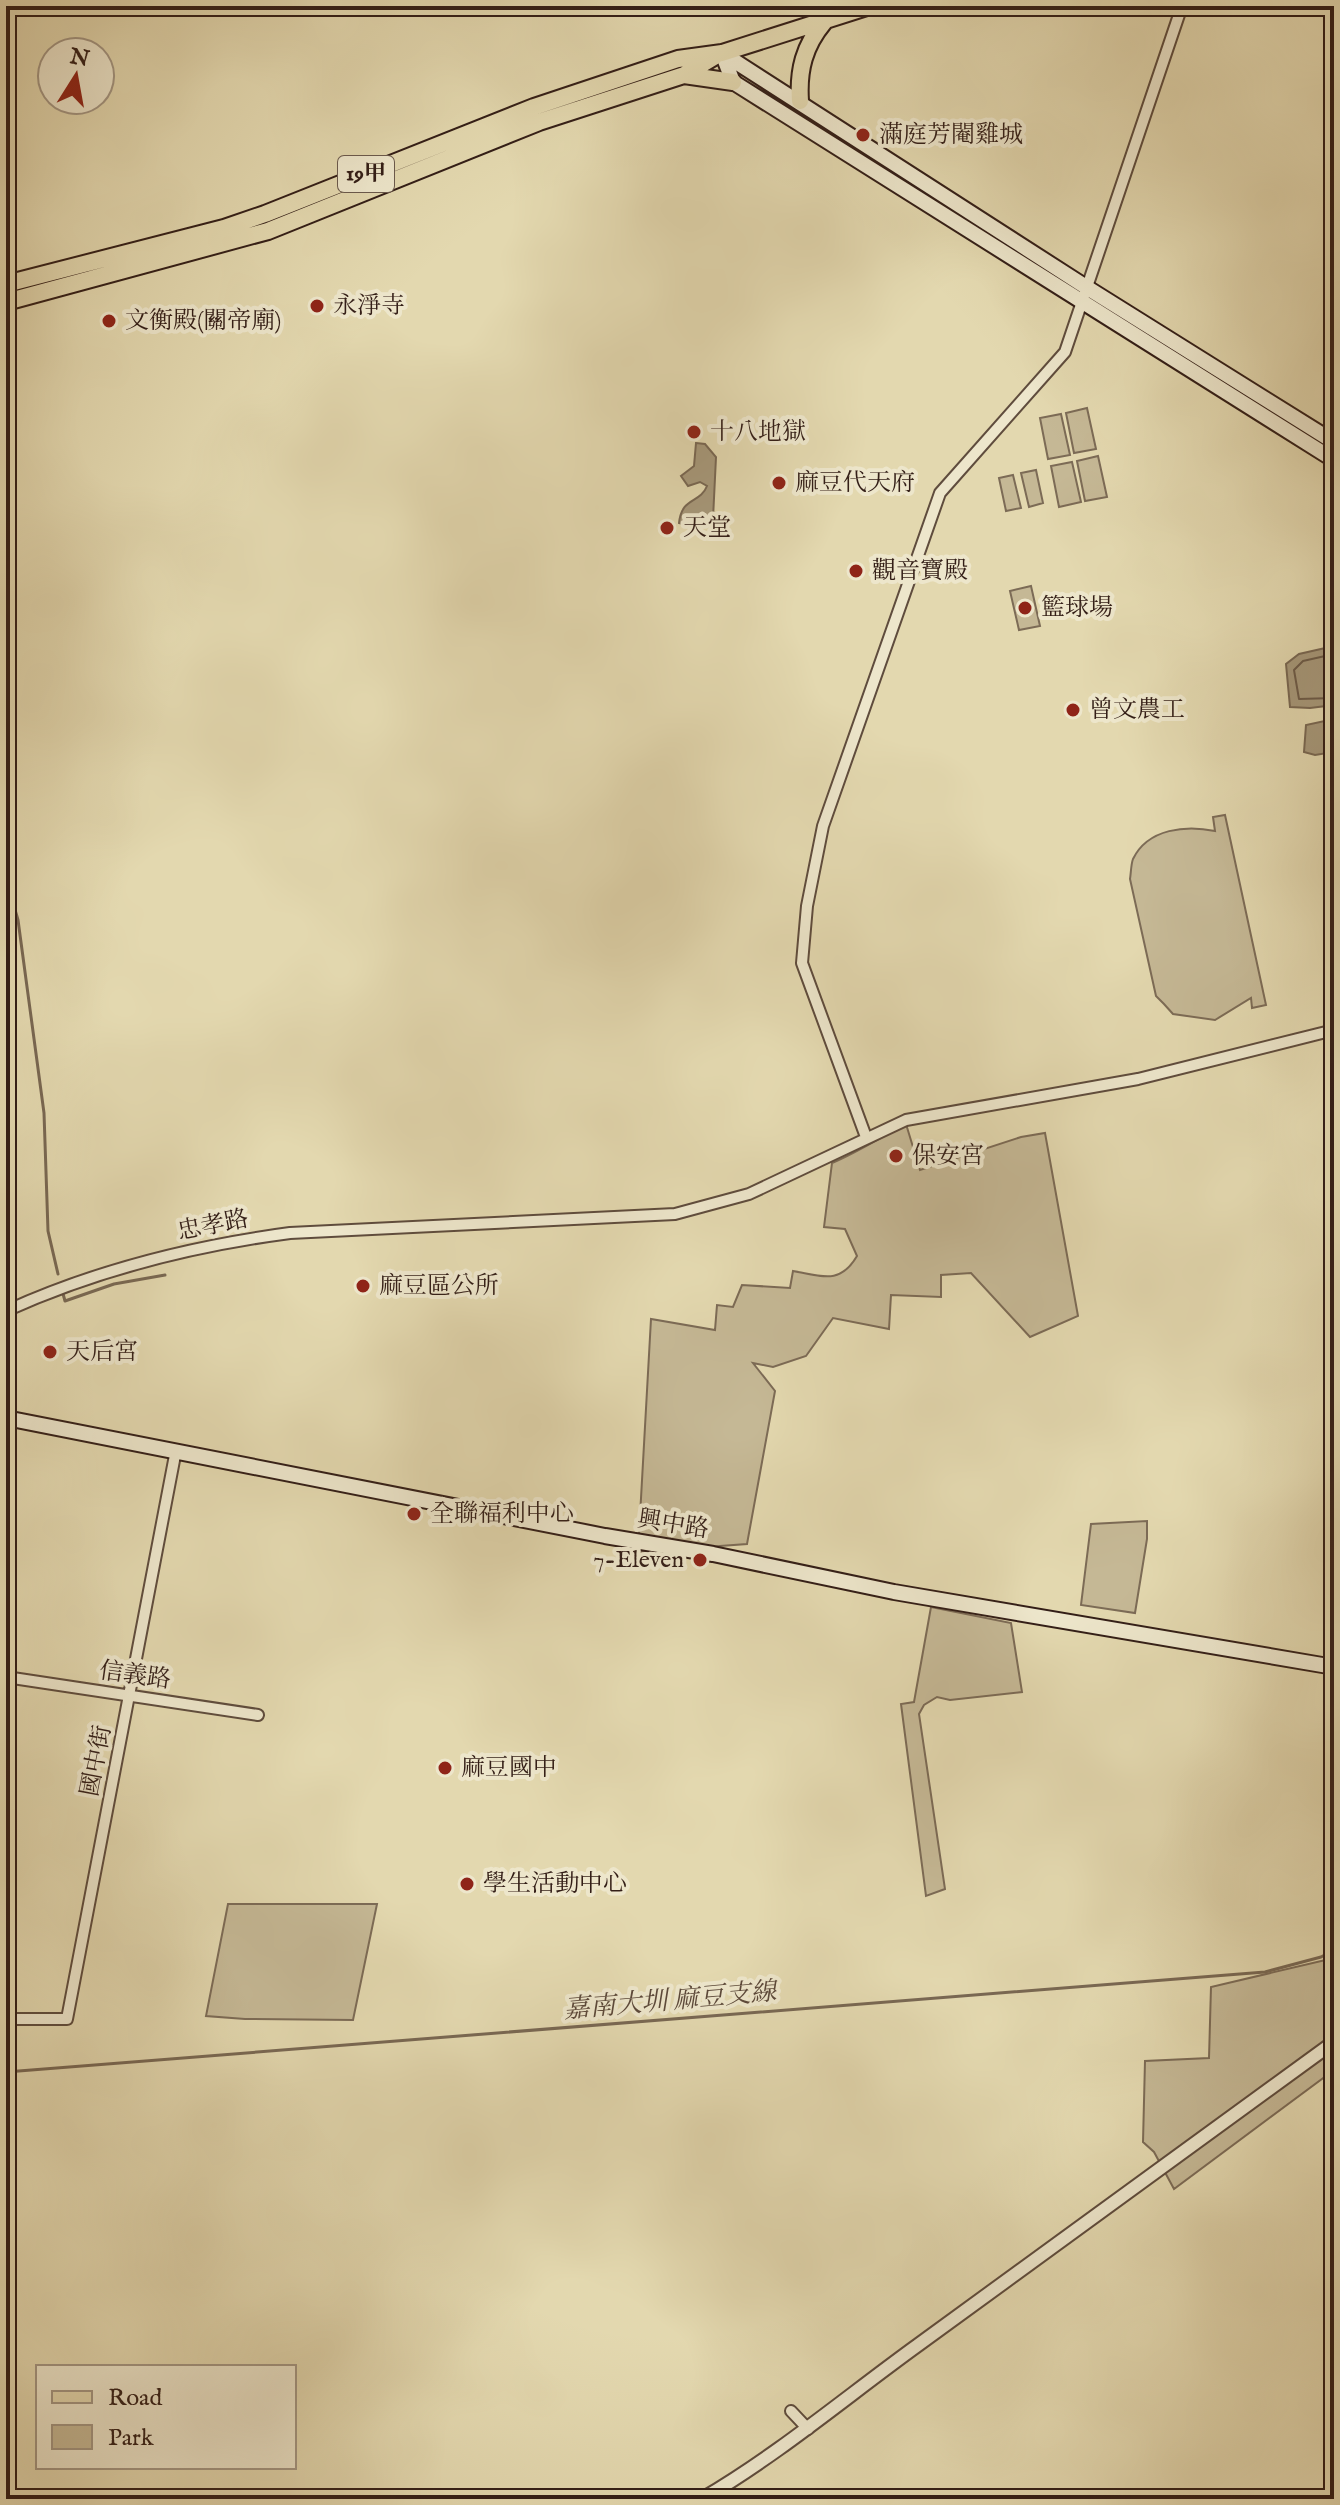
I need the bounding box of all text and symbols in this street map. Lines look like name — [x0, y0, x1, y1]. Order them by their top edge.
north arrow — [36, 36, 116, 116]
text: N — [66, 43, 91, 74]
place label: 滿庭芳閹雞城 — [879, 120, 1023, 151]
marker: 滿庭芳閹雞城 — [854, 126, 872, 144]
road number: 19甲 — [338, 156, 394, 192]
place label: 永淨寺 — [333, 291, 405, 322]
marker: 永淨寺 — [308, 297, 326, 315]
place label: 文衡殿(關帝廟) — [125, 306, 281, 337]
marker: 文衡殿(關帝廟) — [100, 312, 118, 330]
place label: 十八地獄 — [710, 417, 806, 448]
marker: 十八地獄 — [685, 423, 703, 441]
place label: 麻豆代天府 — [795, 468, 915, 499]
marker: 麻豆代天府 — [770, 474, 788, 492]
place label: 天堂 — [683, 513, 731, 544]
marker: 天堂 — [658, 519, 676, 537]
place label: 觀音寶殿 — [872, 556, 968, 587]
marker: 觀音寶殿 — [847, 562, 865, 580]
place label: 籃球場 — [1041, 593, 1113, 624]
marker: 籃球場 — [1016, 599, 1034, 617]
place label: 曾文農工 — [1089, 695, 1185, 726]
marker: 曾文農工 — [1064, 701, 1082, 719]
place label: 保安宮 — [912, 1141, 984, 1172]
marker: 保安宮 — [887, 1147, 905, 1165]
street label: 忠孝路 — [175, 1204, 251, 1248]
place label: 麻豆區公所 — [379, 1271, 499, 1302]
marker: 麻豆區公所 — [354, 1277, 372, 1295]
place label: 天后宮 — [66, 1337, 138, 1368]
marker: 天后宮 — [41, 1343, 59, 1361]
place label: 全聯福利中心 — [430, 1499, 574, 1530]
street label: 興中路 — [635, 1504, 711, 1546]
marker: 全聯福利中心 — [405, 1505, 423, 1523]
place label: 7-Eleven — [593, 1545, 684, 1576]
marker: 7-Eleven — [691, 1551, 709, 1569]
street label: 信義路 — [97, 1656, 173, 1696]
street label: 國中街 — [75, 1723, 119, 1799]
place label: 麻豆國中 — [461, 1753, 557, 1784]
marker: 麻豆國中 — [436, 1759, 454, 1777]
place label: 學生活動中心 — [483, 1869, 627, 1900]
marker: 學生活動中心 — [458, 1875, 476, 1893]
water label: 嘉南大圳 麻豆支線 — [562, 1975, 781, 2027]
legend — [36, 2365, 296, 2469]
text: Road — [108, 2383, 162, 2414]
text: Park — [108, 2423, 154, 2454]

